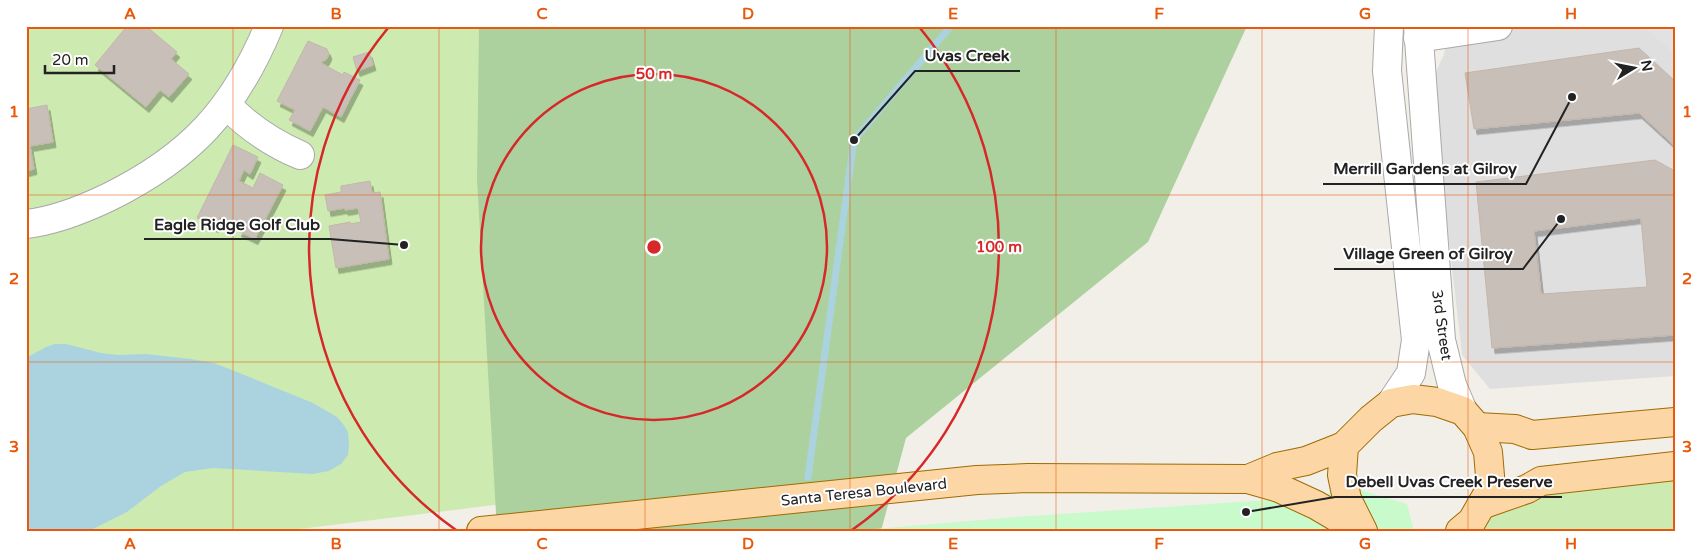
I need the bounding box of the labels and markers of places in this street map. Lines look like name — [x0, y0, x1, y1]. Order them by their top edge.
callout: Uvas Creek — [915, 40, 1020, 71]
callout: Merrill Gardens at Gilroy — [1323, 153, 1526, 184]
callout: Eagle Ridge Golf Club — [144, 208, 330, 239]
centre of rings — [645, 238, 663, 256]
callout: Village Green of Gilroy — [1334, 238, 1523, 269]
callout: Debell Uvas Creek Preserve — [1335, 466, 1562, 497]

